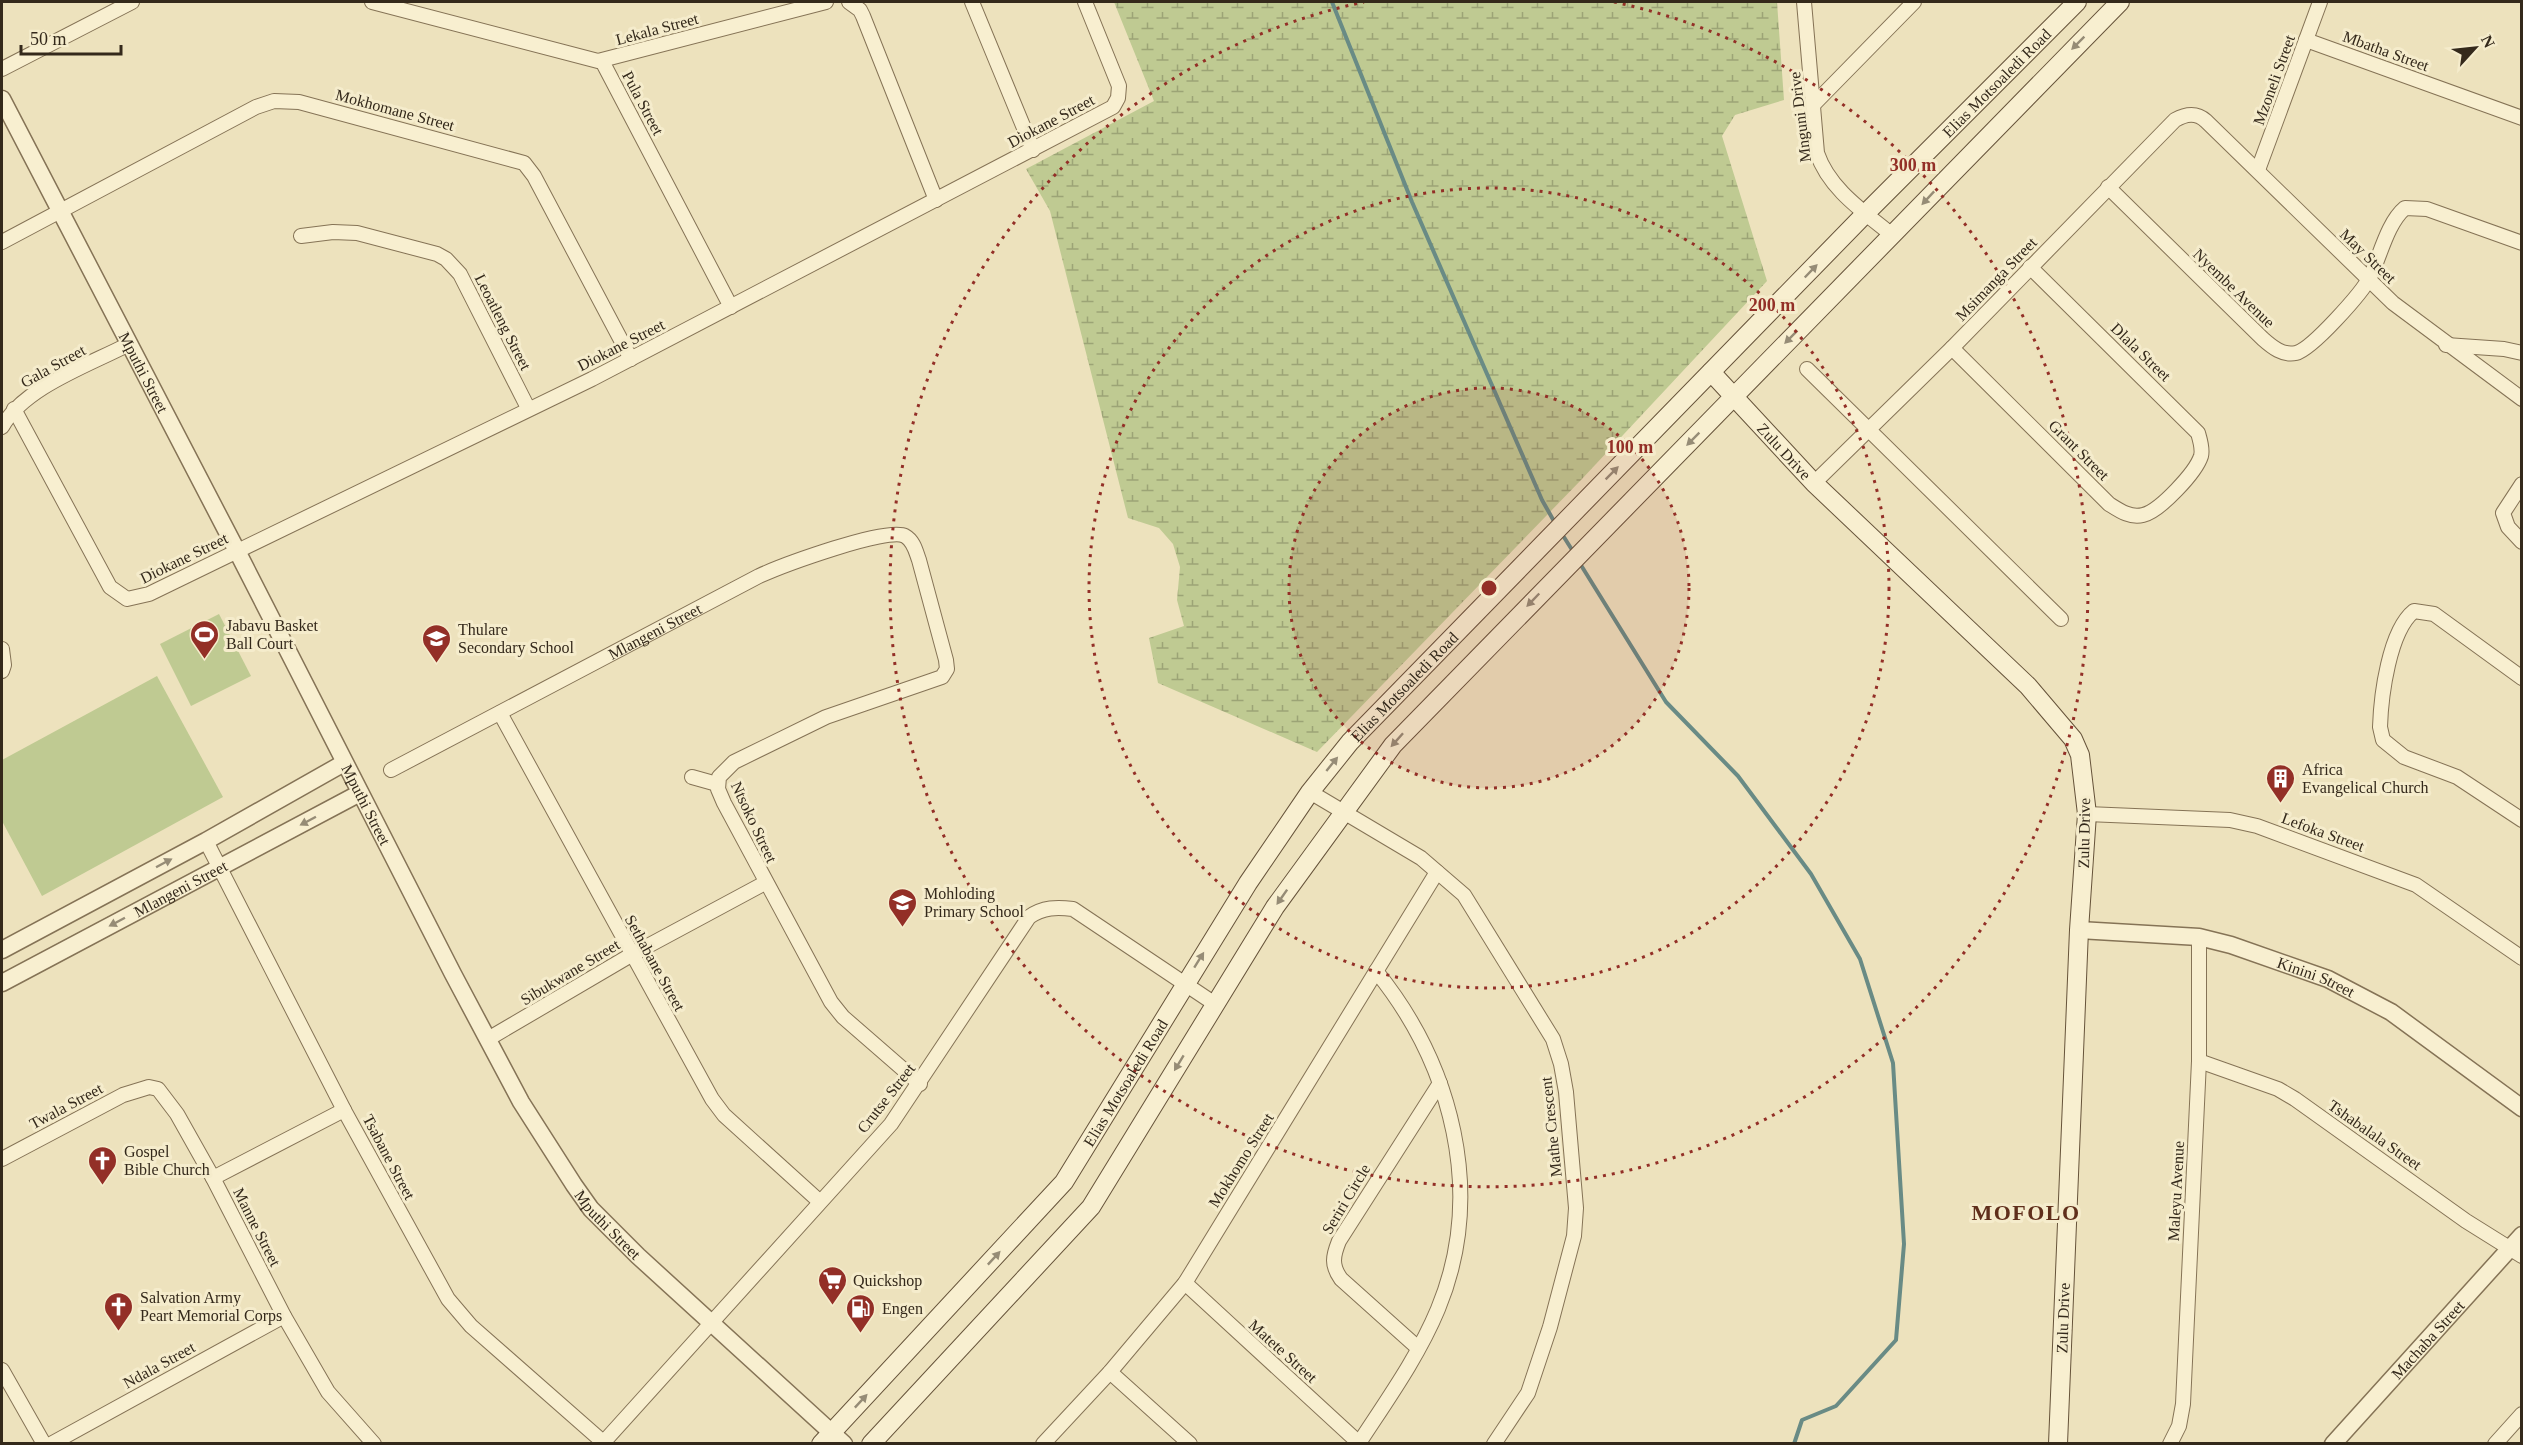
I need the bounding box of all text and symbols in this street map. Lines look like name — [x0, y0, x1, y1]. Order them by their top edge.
street label: Lekala Street — [614, 10, 701, 48]
scale bar — [21, 18, 122, 56]
north arrow — [2445, 18, 2505, 78]
street label: Elias Motsoaledi Road — [1939, 25, 2054, 140]
street label: Mbatha Street — [2341, 28, 2432, 75]
text: 50 m — [30, 29, 67, 49]
street label: Mzoneli Street — [2250, 32, 2298, 127]
text: N — [2478, 32, 2498, 51]
one-way arrow — [2072, 36, 2086, 50]
street label: Pula Street — [619, 68, 667, 138]
street label: Mnguni Drive — [1786, 71, 1815, 163]
street label: Mokhomane Street — [334, 86, 457, 134]
street label: Diokane Street — [1005, 91, 1098, 151]
text: 300 m — [1890, 155, 1936, 175]
one-way arrow — [1921, 190, 1935, 204]
street label: May Street — [2336, 225, 2400, 288]
street label: Msimanga Street — [1952, 234, 2041, 325]
street label: Nyembe Avenue — [2189, 245, 2278, 332]
one-way arrow — [1804, 263, 1818, 278]
street label: Leoatleng Street — [471, 271, 535, 374]
text: 200 m — [1749, 295, 1795, 315]
street label: Diokane Street — [575, 315, 668, 374]
street label: Dlala Street — [2108, 319, 2175, 385]
street label: Mputhi Street — [116, 329, 172, 416]
one-way arrow — [1785, 330, 1799, 344]
street label: Gala Street — [18, 341, 89, 391]
street label: Grant Street — [2046, 417, 2113, 484]
street label: Zulu Drive — [1754, 419, 1815, 483]
one-way arrow — [1686, 432, 1700, 447]
text: 100 m — [1607, 437, 1653, 457]
one-way arrow — [1605, 466, 1619, 481]
street label: Diokane Street — [137, 529, 231, 587]
centre of rings — [1479, 578, 1499, 598]
one-way arrow — [1526, 593, 1540, 608]
street label: Mlangeni Street — [605, 599, 704, 663]
place label: Jabavu Basket Ball Court — [226, 617, 319, 652]
sports icon: Jabavu Basket Ball Court — [189, 618, 221, 660]
place label: Thulare Secondary School — [458, 621, 575, 657]
school or university icon: Thulare Secondary School — [421, 622, 453, 664]
street label: Elias Motsoaledi Road — [1347, 628, 1461, 745]
one-way arrow — [1390, 733, 1404, 748]
one-way arrow — [1325, 756, 1338, 772]
street label: Mputhi Street — [339, 761, 394, 848]
place label: Africa Evangelical Church — [2302, 761, 2429, 797]
building icon: Africa Evangelical Church — [2265, 762, 2297, 804]
street label: Ntsoko Street — [728, 779, 780, 866]
street label: Zulu Drive — [2075, 798, 2093, 868]
street label: Lefoka Street — [2279, 809, 2367, 855]
one-way arrow — [299, 816, 316, 826]
street label: Mlangeni Street — [131, 856, 230, 920]
one-way arrow — [156, 859, 173, 868]
place label: Mohloding Primary School — [924, 885, 1025, 921]
school or university icon: Mohloding Primary School — [887, 886, 919, 928]
one-way arrow — [1276, 889, 1288, 905]
street label: Sethabane Street — [622, 912, 689, 1014]
one-way arrow — [109, 917, 126, 927]
street label: Sibukwane Street — [517, 935, 623, 1008]
one-way arrow — [1194, 952, 1205, 968]
street label: Kinini Street — [2275, 953, 2358, 1000]
street label: Elias Motsoaledi Road — [1080, 1016, 1171, 1149]
one-way arrow — [1174, 1055, 1185, 1071]
street label: Crutse Street — [854, 1060, 919, 1136]
street label: Mathe Crescent — [1537, 1075, 1565, 1178]
street label: Twala Street — [27, 1079, 106, 1132]
street label: Tshabalala Street — [2325, 1097, 2425, 1174]
street label: Mokhomo Street — [1205, 1109, 1277, 1210]
street label: Tsabane Street — [360, 1112, 419, 1203]
street label: Maleyu Avenue — [2165, 1140, 2188, 1242]
place label: Gospel Bible Church — [124, 1143, 210, 1178]
church icon: Gospel Bible Church — [87, 1144, 119, 1186]
street label: Seriri Circle — [1318, 1161, 1374, 1237]
street label: Manne Street — [230, 1185, 284, 1270]
street label: Mputhi Street — [572, 1187, 645, 1263]
district label: MOFOLO — [1971, 1200, 2081, 1225]
one-way arrow — [987, 1250, 1001, 1265]
supermarket icon: Quickshop — [816, 1264, 848, 1306]
place label: Quickshop — [853, 1272, 922, 1290]
street label: Zulu Drive — [2053, 1282, 2073, 1354]
place label: Salvation Army Peart Memorial Corps — [140, 1289, 282, 1325]
church icon: Salvation Army Peart Memorial Corps — [103, 1290, 135, 1332]
fuel station icon: Engen — [845, 1292, 877, 1334]
street label: Machaba Street — [2388, 1296, 2468, 1382]
place label: Engen — [882, 1300, 923, 1318]
street label: Matete Street — [1245, 1316, 1321, 1386]
street label: Ndala Street — [120, 1338, 198, 1392]
one-way arrow — [854, 1393, 868, 1408]

